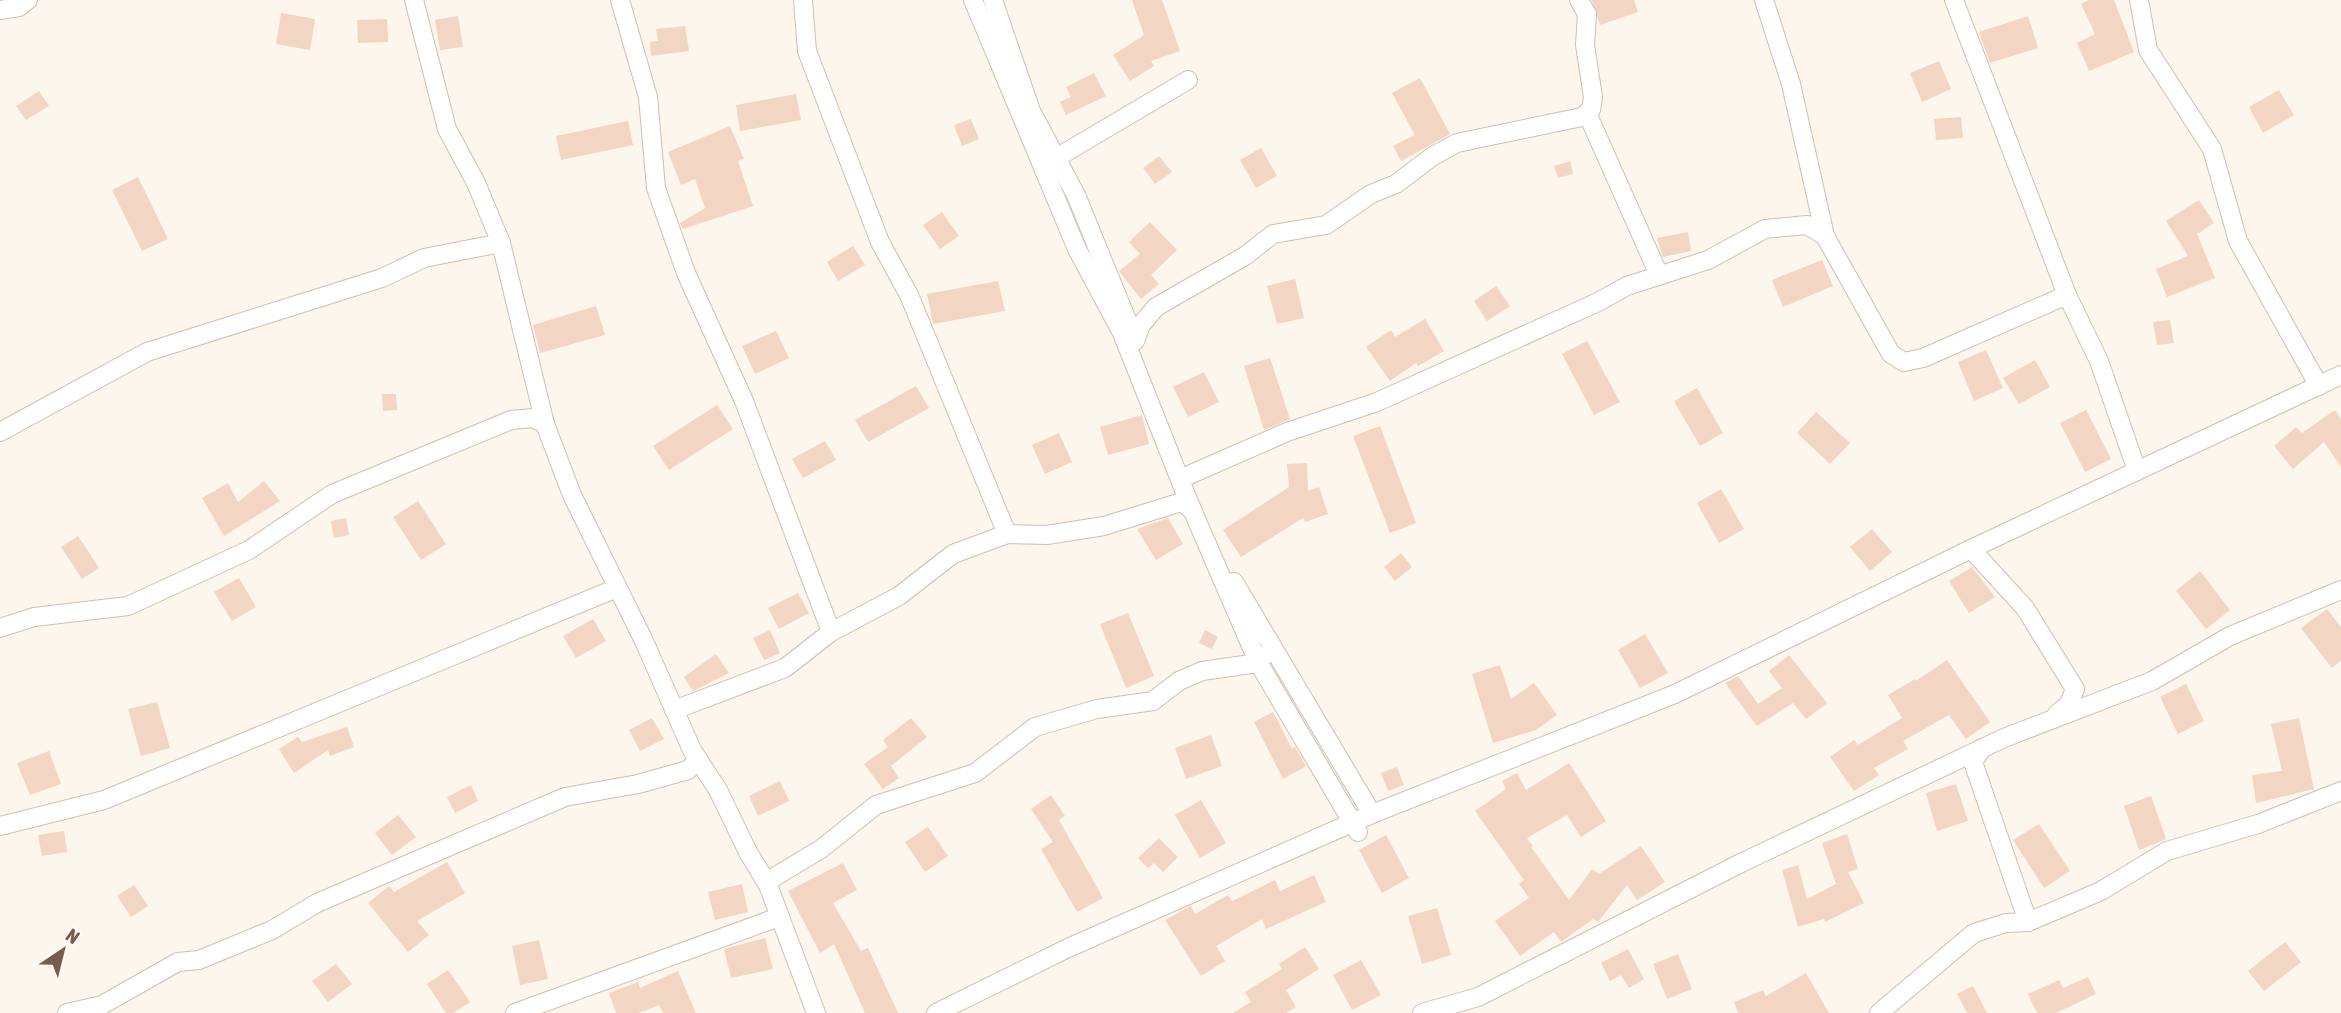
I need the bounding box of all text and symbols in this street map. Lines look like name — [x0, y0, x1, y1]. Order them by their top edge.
north arrow — [28, 915, 98, 985]
text: N — [62, 924, 84, 948]

